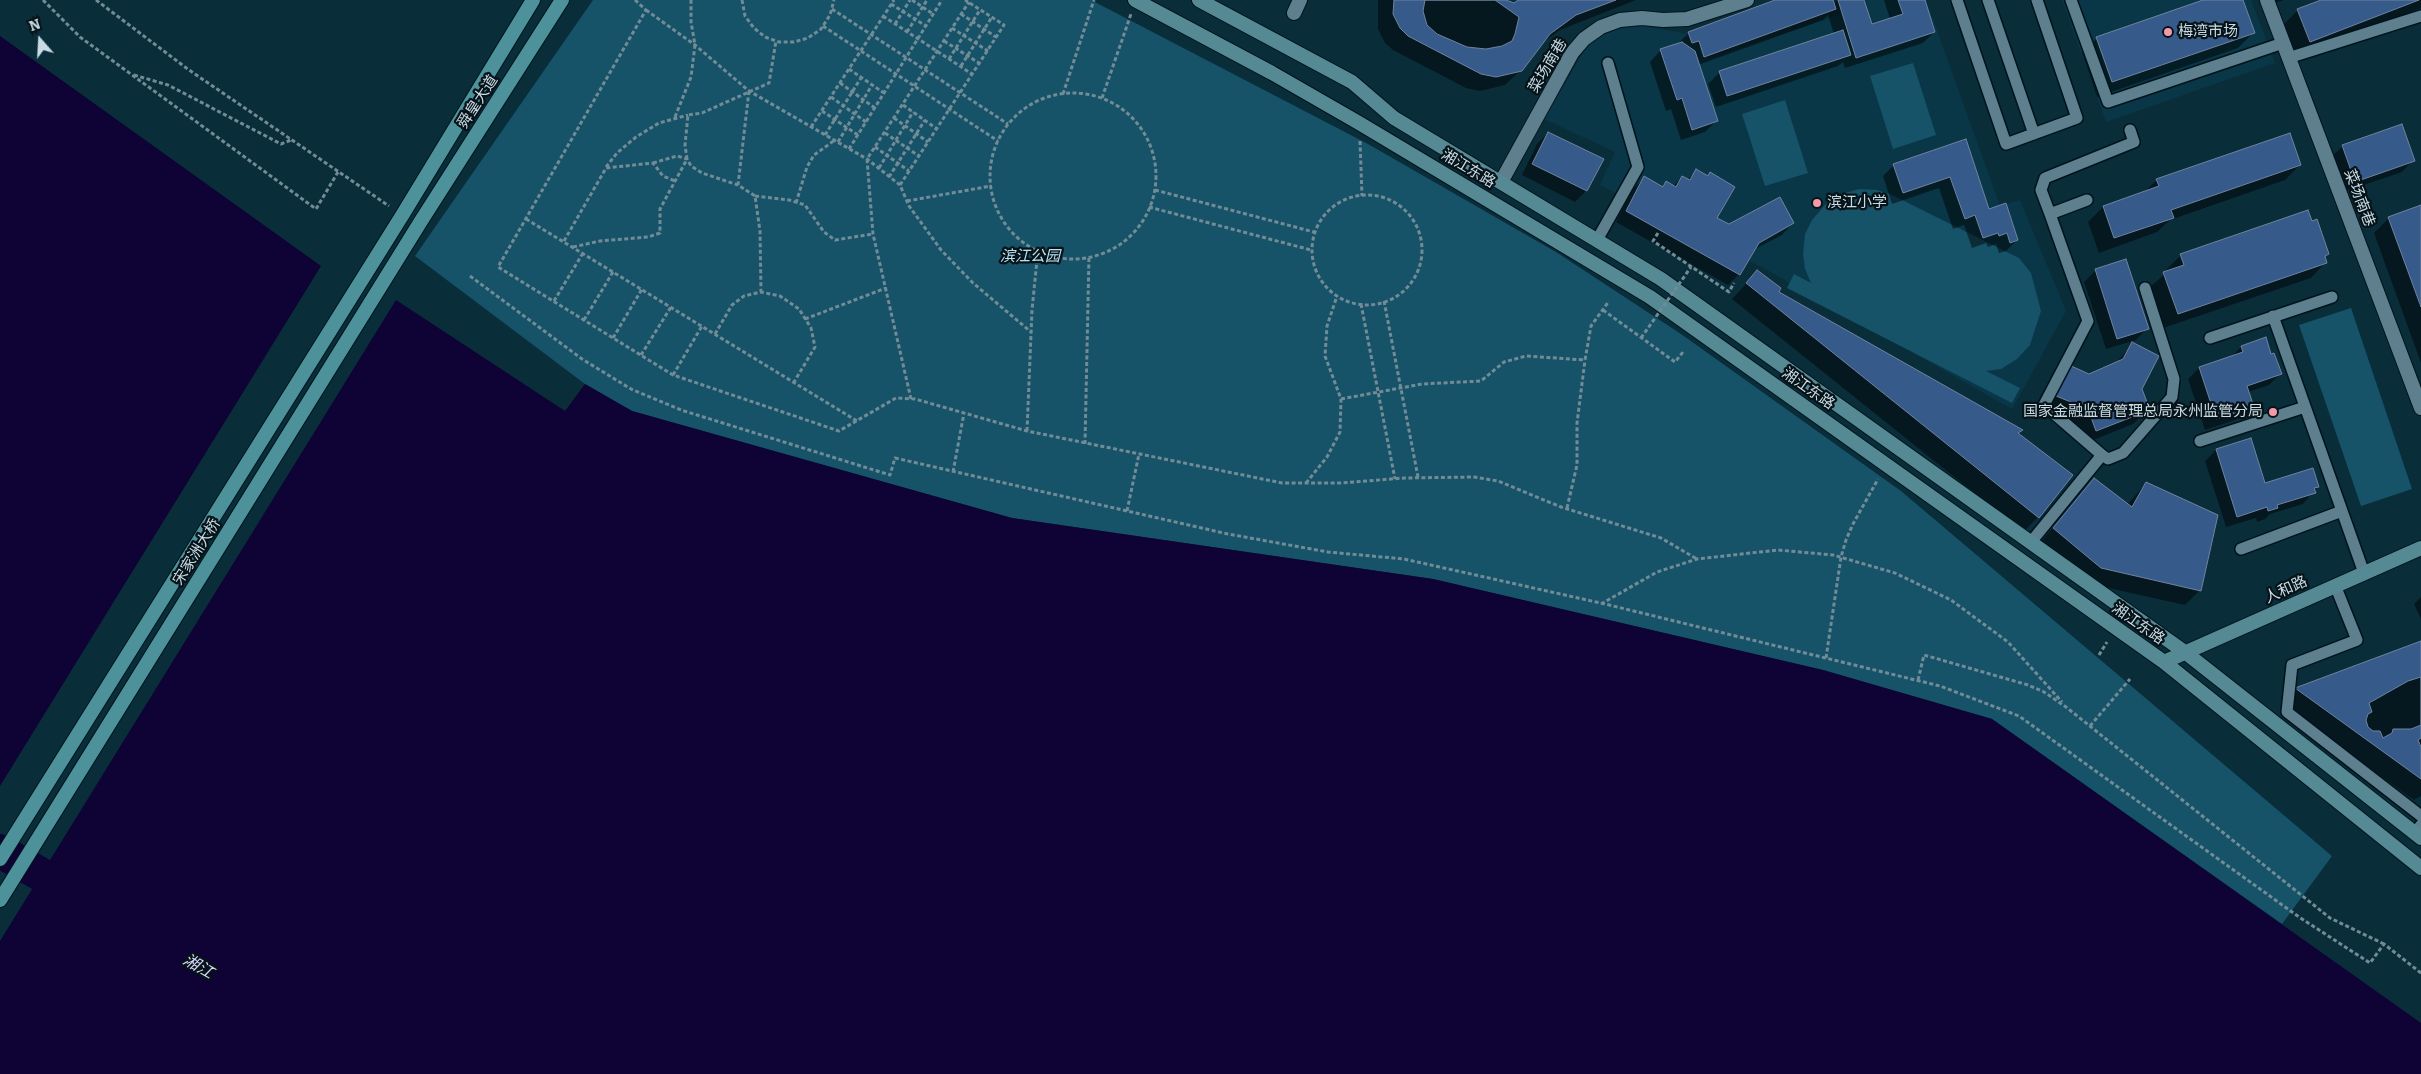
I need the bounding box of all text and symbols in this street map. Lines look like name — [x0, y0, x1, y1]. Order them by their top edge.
north arrow — [15, 15, 65, 65]
text: N — [27, 16, 43, 35]
place label: 梅湾市场 — [2178, 23, 2238, 41]
marker: 梅湾市场 — [2162, 26, 2174, 38]
street label: 菜场南巷 — [1525, 36, 1571, 96]
street label: 舜皇大道 — [454, 72, 502, 132]
street label: 湘江东路 — [1438, 146, 1498, 192]
street label: 菜场南巷 — [2340, 167, 2378, 229]
place label: 滨江小学 — [1827, 194, 1887, 212]
marker: 滨江小学 — [1811, 197, 1823, 209]
park label: 滨江公园 — [1000, 248, 1060, 266]
street label: 湘江东路 — [1778, 364, 1838, 414]
place label: 国家金融监督管理总局永州监管分局 — [2023, 403, 2263, 421]
marker: 国家金融监督管理总局永州监管分局 — [2267, 406, 2279, 418]
street label: 宋家洲大桥 — [169, 515, 225, 589]
street label: 人和路 — [2262, 573, 2310, 607]
street label: 湘江东路 — [2108, 599, 2168, 649]
water label: 湘江 — [179, 951, 217, 983]

